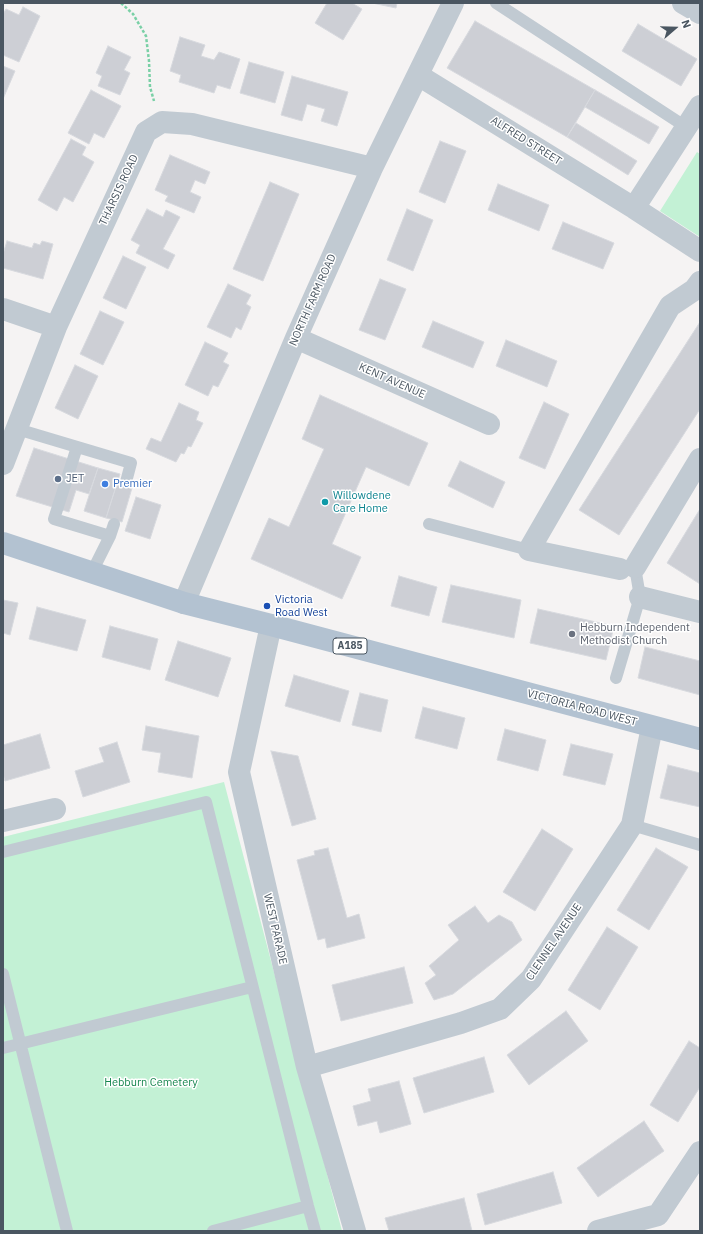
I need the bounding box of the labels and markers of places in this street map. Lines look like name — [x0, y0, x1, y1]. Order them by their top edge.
place label: JET — [66, 472, 84, 486]
marker: JET — [53, 474, 63, 484]
place label: Premier — [113, 477, 152, 491]
marker: Premier — [100, 479, 110, 489]
place label: Willowdene Care Home — [333, 489, 391, 515]
marker: Willowdene Care Home — [320, 497, 330, 507]
place label: Victoria Road West — [275, 593, 328, 619]
marker: Victoria Road West — [262, 601, 272, 611]
place label: Hebburn Independent Methodist Church — [580, 621, 690, 647]
marker: Hebburn Independent Methodist Church — [567, 629, 577, 639]

